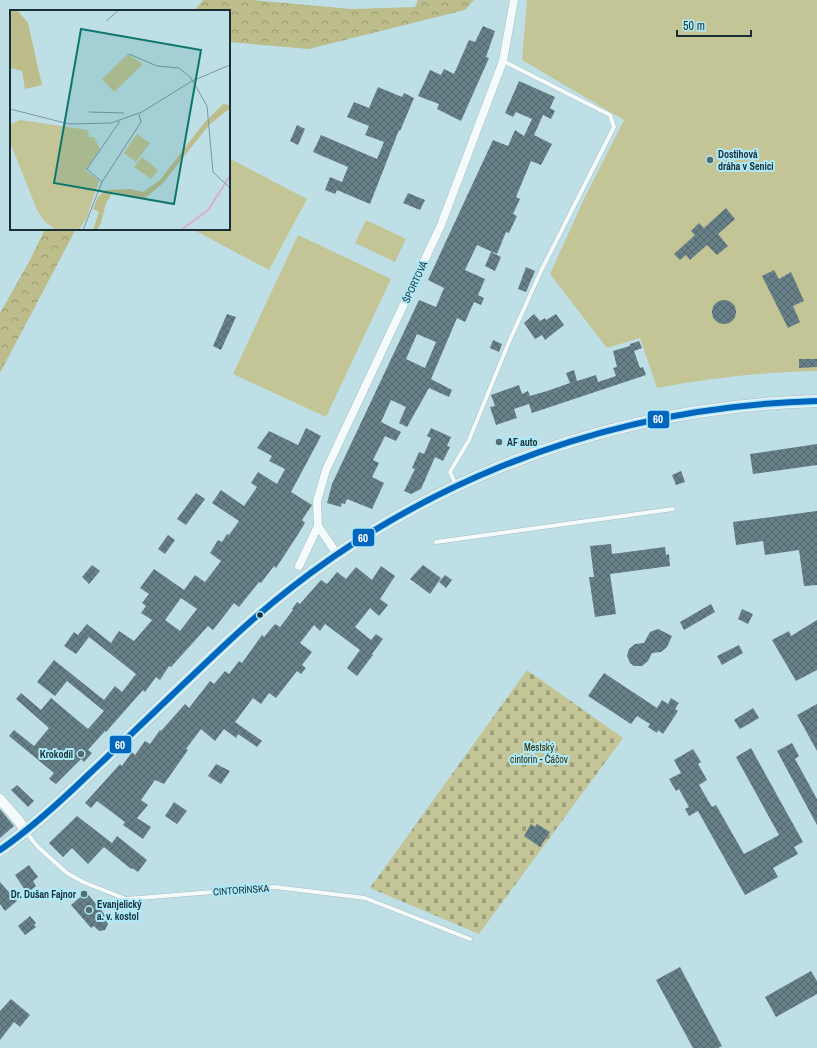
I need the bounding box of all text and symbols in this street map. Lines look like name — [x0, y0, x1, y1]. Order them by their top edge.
inset map — [10, 10, 230, 230]
scale bar — [677, 12, 751, 38]
text: 50 m — [683, 18, 705, 34]
place label: Dostihová dráha v Senici — [718, 148, 774, 173]
marker: Dostihová dráha v Senici — [705, 155, 715, 165]
street label: ŠPORTOVÁ — [400, 259, 431, 305]
line badge: 60 — [647, 410, 670, 429]
text: 60 — [653, 412, 663, 426]
place label: AF auto — [507, 436, 538, 449]
marker: AF auto — [494, 437, 504, 447]
line badge: 60 — [352, 528, 375, 547]
text: 60 — [358, 531, 368, 545]
unlabelled marker — [255, 610, 265, 620]
line badge: 60 — [109, 735, 132, 754]
text: 60 — [115, 738, 125, 752]
park label: Mestský cintorín - Čáčov — [510, 741, 569, 766]
place label: Krokodíl — [40, 748, 73, 761]
marker: Krokodíl — [76, 749, 86, 759]
street label: CINTORÍNSKA — [213, 882, 270, 898]
place label: Dr. Dušan Fajnor — [11, 888, 77, 901]
marker: Dr. Dušan Fajnor — [79, 889, 89, 899]
place label: Evanjelický a. v. kostol — [97, 898, 142, 923]
marker: Evanjelický a. v. kostol — [84, 905, 94, 915]

